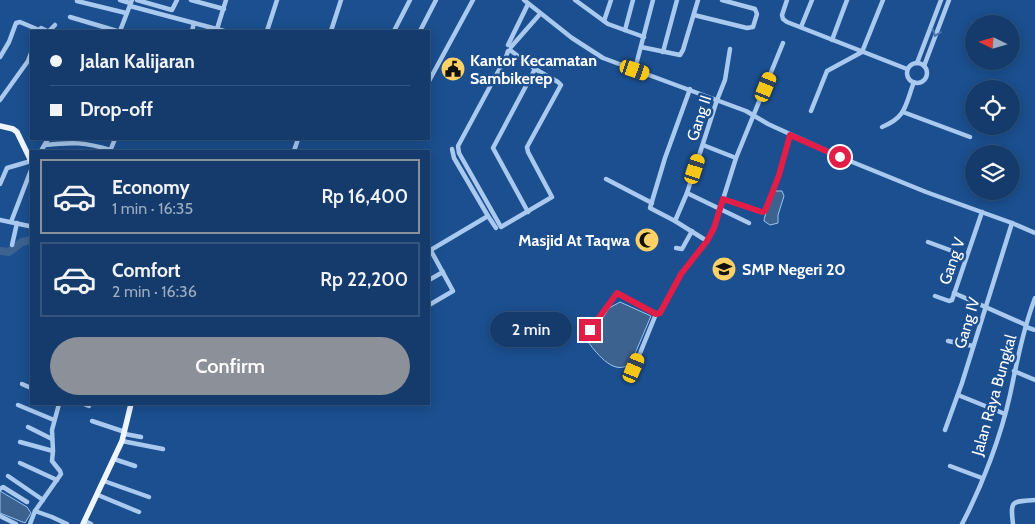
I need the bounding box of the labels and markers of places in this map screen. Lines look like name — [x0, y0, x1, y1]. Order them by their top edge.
place label: Kantor Kecamatan Sambikerep — [470, 51, 597, 88]
public building icon: Kantor Kecamatan Sambikerep — [440, 56, 466, 82]
mosque icon: Masjid At Taqwa — [634, 227, 660, 253]
place label: Masjid At Taqwa — [518, 231, 630, 250]
school or university icon: SMP Negeri 20 — [711, 256, 737, 282]
place label: SMP Negeri 20 — [742, 260, 846, 279]

